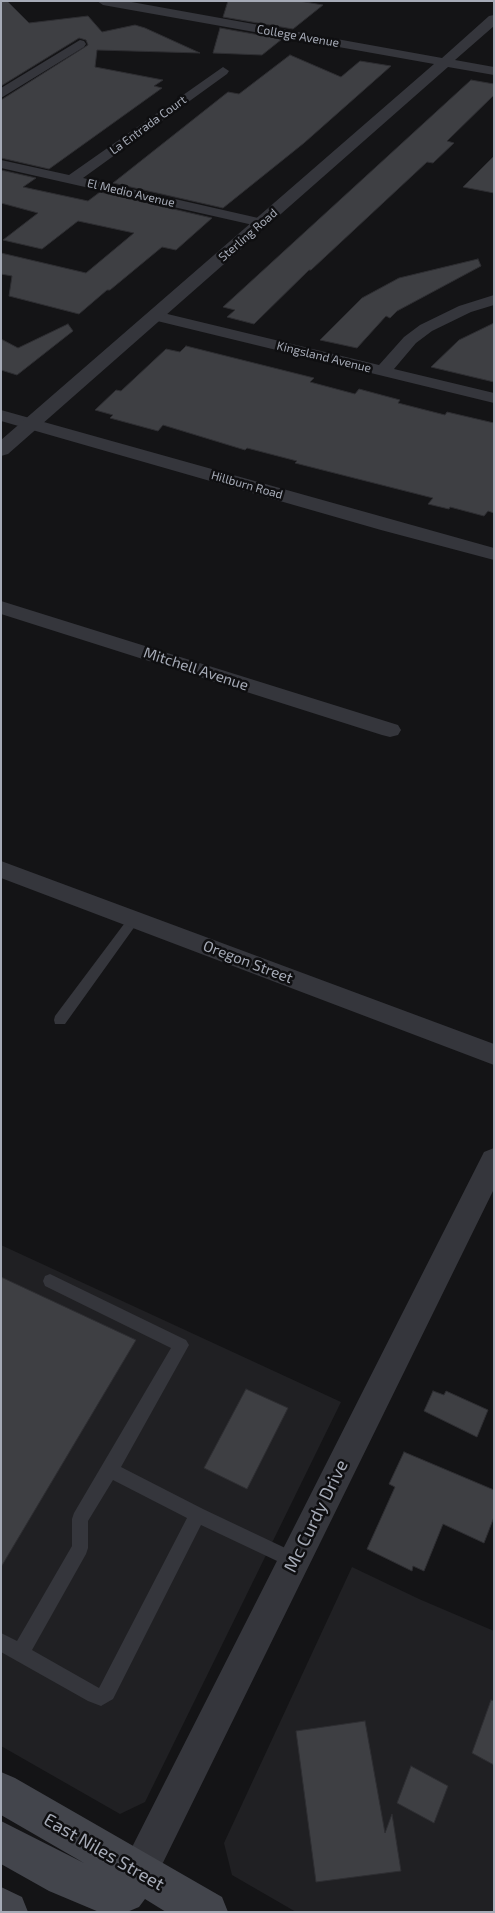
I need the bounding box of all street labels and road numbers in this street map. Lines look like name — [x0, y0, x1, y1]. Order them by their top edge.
street label: College Avenue — [256, 22, 340, 50]
street label: La Entrada Court — [107, 92, 189, 158]
street label: El Medio Avenue — [86, 176, 176, 210]
street label: Sterling Road — [216, 206, 280, 264]
street label: Kingsland Avenue — [275, 338, 373, 376]
street label: Hillburn Road — [209, 468, 285, 502]
street label: Mitchell Avenue — [141, 644, 251, 694]
street label: Oregon Street — [201, 937, 295, 987]
street label: Mc Curdy Drive — [279, 1456, 353, 1576]
street label: East Niles Street — [40, 1809, 168, 1895]

